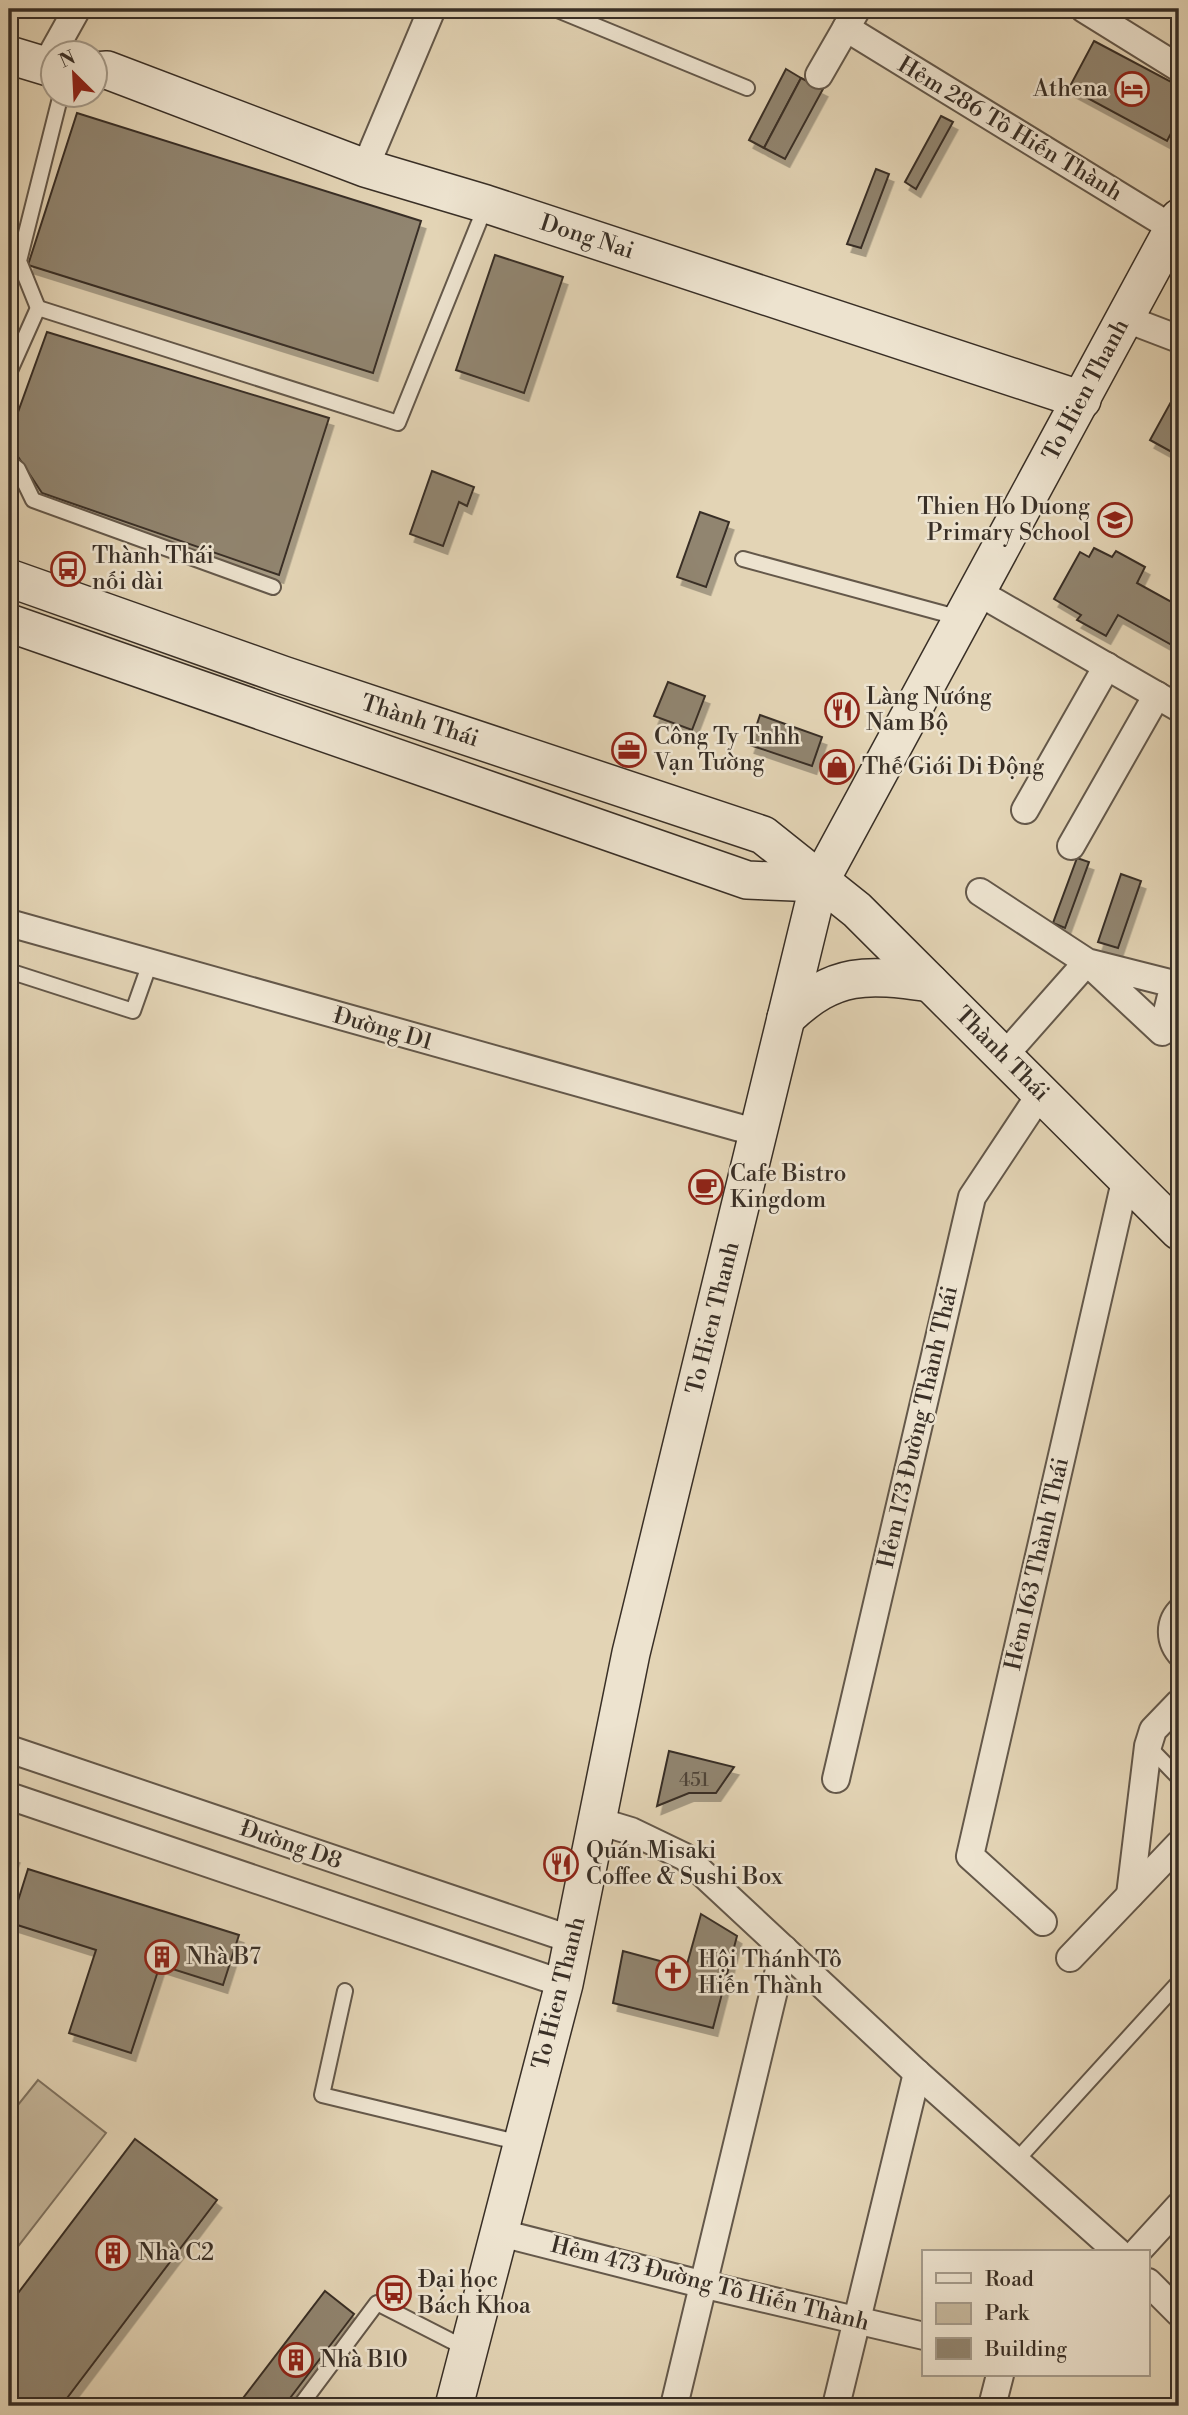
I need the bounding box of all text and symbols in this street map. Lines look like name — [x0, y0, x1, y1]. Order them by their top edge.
north arrow — [38, 38, 108, 108]
text: N — [56, 45, 79, 73]
street label: Hẻm 286 Tô Hiến Thành — [893, 51, 1128, 207]
hotel icon: Athena — [1113, 70, 1151, 108]
place label: Athena — [1032, 75, 1108, 103]
street label: Dong Nai — [536, 209, 638, 265]
street label: To Hien Thanh — [1037, 314, 1135, 466]
place label: Thien Ho Duong Primary School — [917, 493, 1090, 547]
school or university icon: Thien Ho Duong Primary School — [1096, 501, 1134, 539]
place label: Thành Thái nối dài — [92, 542, 214, 596]
bus stop icon: Thành Thái nối dài — [49, 550, 87, 588]
place label: Làng Nướng Nam Bộ — [866, 683, 992, 737]
street label: Thành Thái — [358, 689, 482, 753]
restaurant icon: Làng Nướng Nam Bộ — [823, 691, 861, 729]
place label: Công Ty Tnhh Vạn Tường — [653, 723, 801, 777]
office icon: Công Ty Tnhh Vạn Tường — [610, 731, 648, 769]
shop icon: Thế Giới Di Động — [818, 748, 856, 786]
place label: Thế Giới Di Động — [862, 753, 1044, 781]
street label: Đường D1 — [330, 1001, 436, 1057]
street label: Thành Thái — [949, 1001, 1055, 1107]
place label: Cafe Bistro Kingdom — [730, 1160, 846, 1214]
cafe icon: Cafe Bistro Kingdom — [687, 1168, 725, 1206]
street label: To Hien Thanh — [681, 1238, 746, 1397]
street label: Hẻm 173 Đường Thành Thái — [872, 1283, 964, 1571]
street label: Hẻm 163 Thành Thái — [999, 1455, 1075, 1673]
house number: 451 — [679, 1768, 709, 1792]
street label: Đường D8 — [236, 1814, 346, 1876]
place label: Quán Misaki Coffee & Sushi Box — [586, 1837, 783, 1891]
restaurant icon: Quán Misaki Coffee & Sushi Box — [542, 1845, 580, 1883]
street label: To Hien Thanh — [527, 1913, 592, 2072]
building icon: Nhà B7 — [143, 1938, 181, 1976]
place label: Nhà B7 — [186, 1943, 261, 1971]
place label: Hội Thánh Tô Hiến Thành — [698, 1946, 842, 2000]
church icon: Hội Thánh Tô Hiến Thành — [654, 1954, 692, 1992]
street label: Hẻm 473 Đường Tô Hiến Thành — [548, 2231, 872, 2337]
building icon: Nhà C2 — [94, 2234, 132, 2272]
place label: Nhà C2 — [138, 2239, 214, 2267]
legend — [922, 2250, 1150, 2376]
place label: Đại học Bách Khoa — [417, 2266, 531, 2320]
text: Road — [985, 2267, 1034, 2293]
bus stop icon: Đại học Bách Khoa — [375, 2274, 413, 2312]
text: Park — [985, 2301, 1030, 2327]
text: Building — [984, 2337, 1067, 2363]
building icon: Nhà B10 — [277, 2341, 315, 2379]
place label: Nhà B10 — [320, 2346, 408, 2374]

